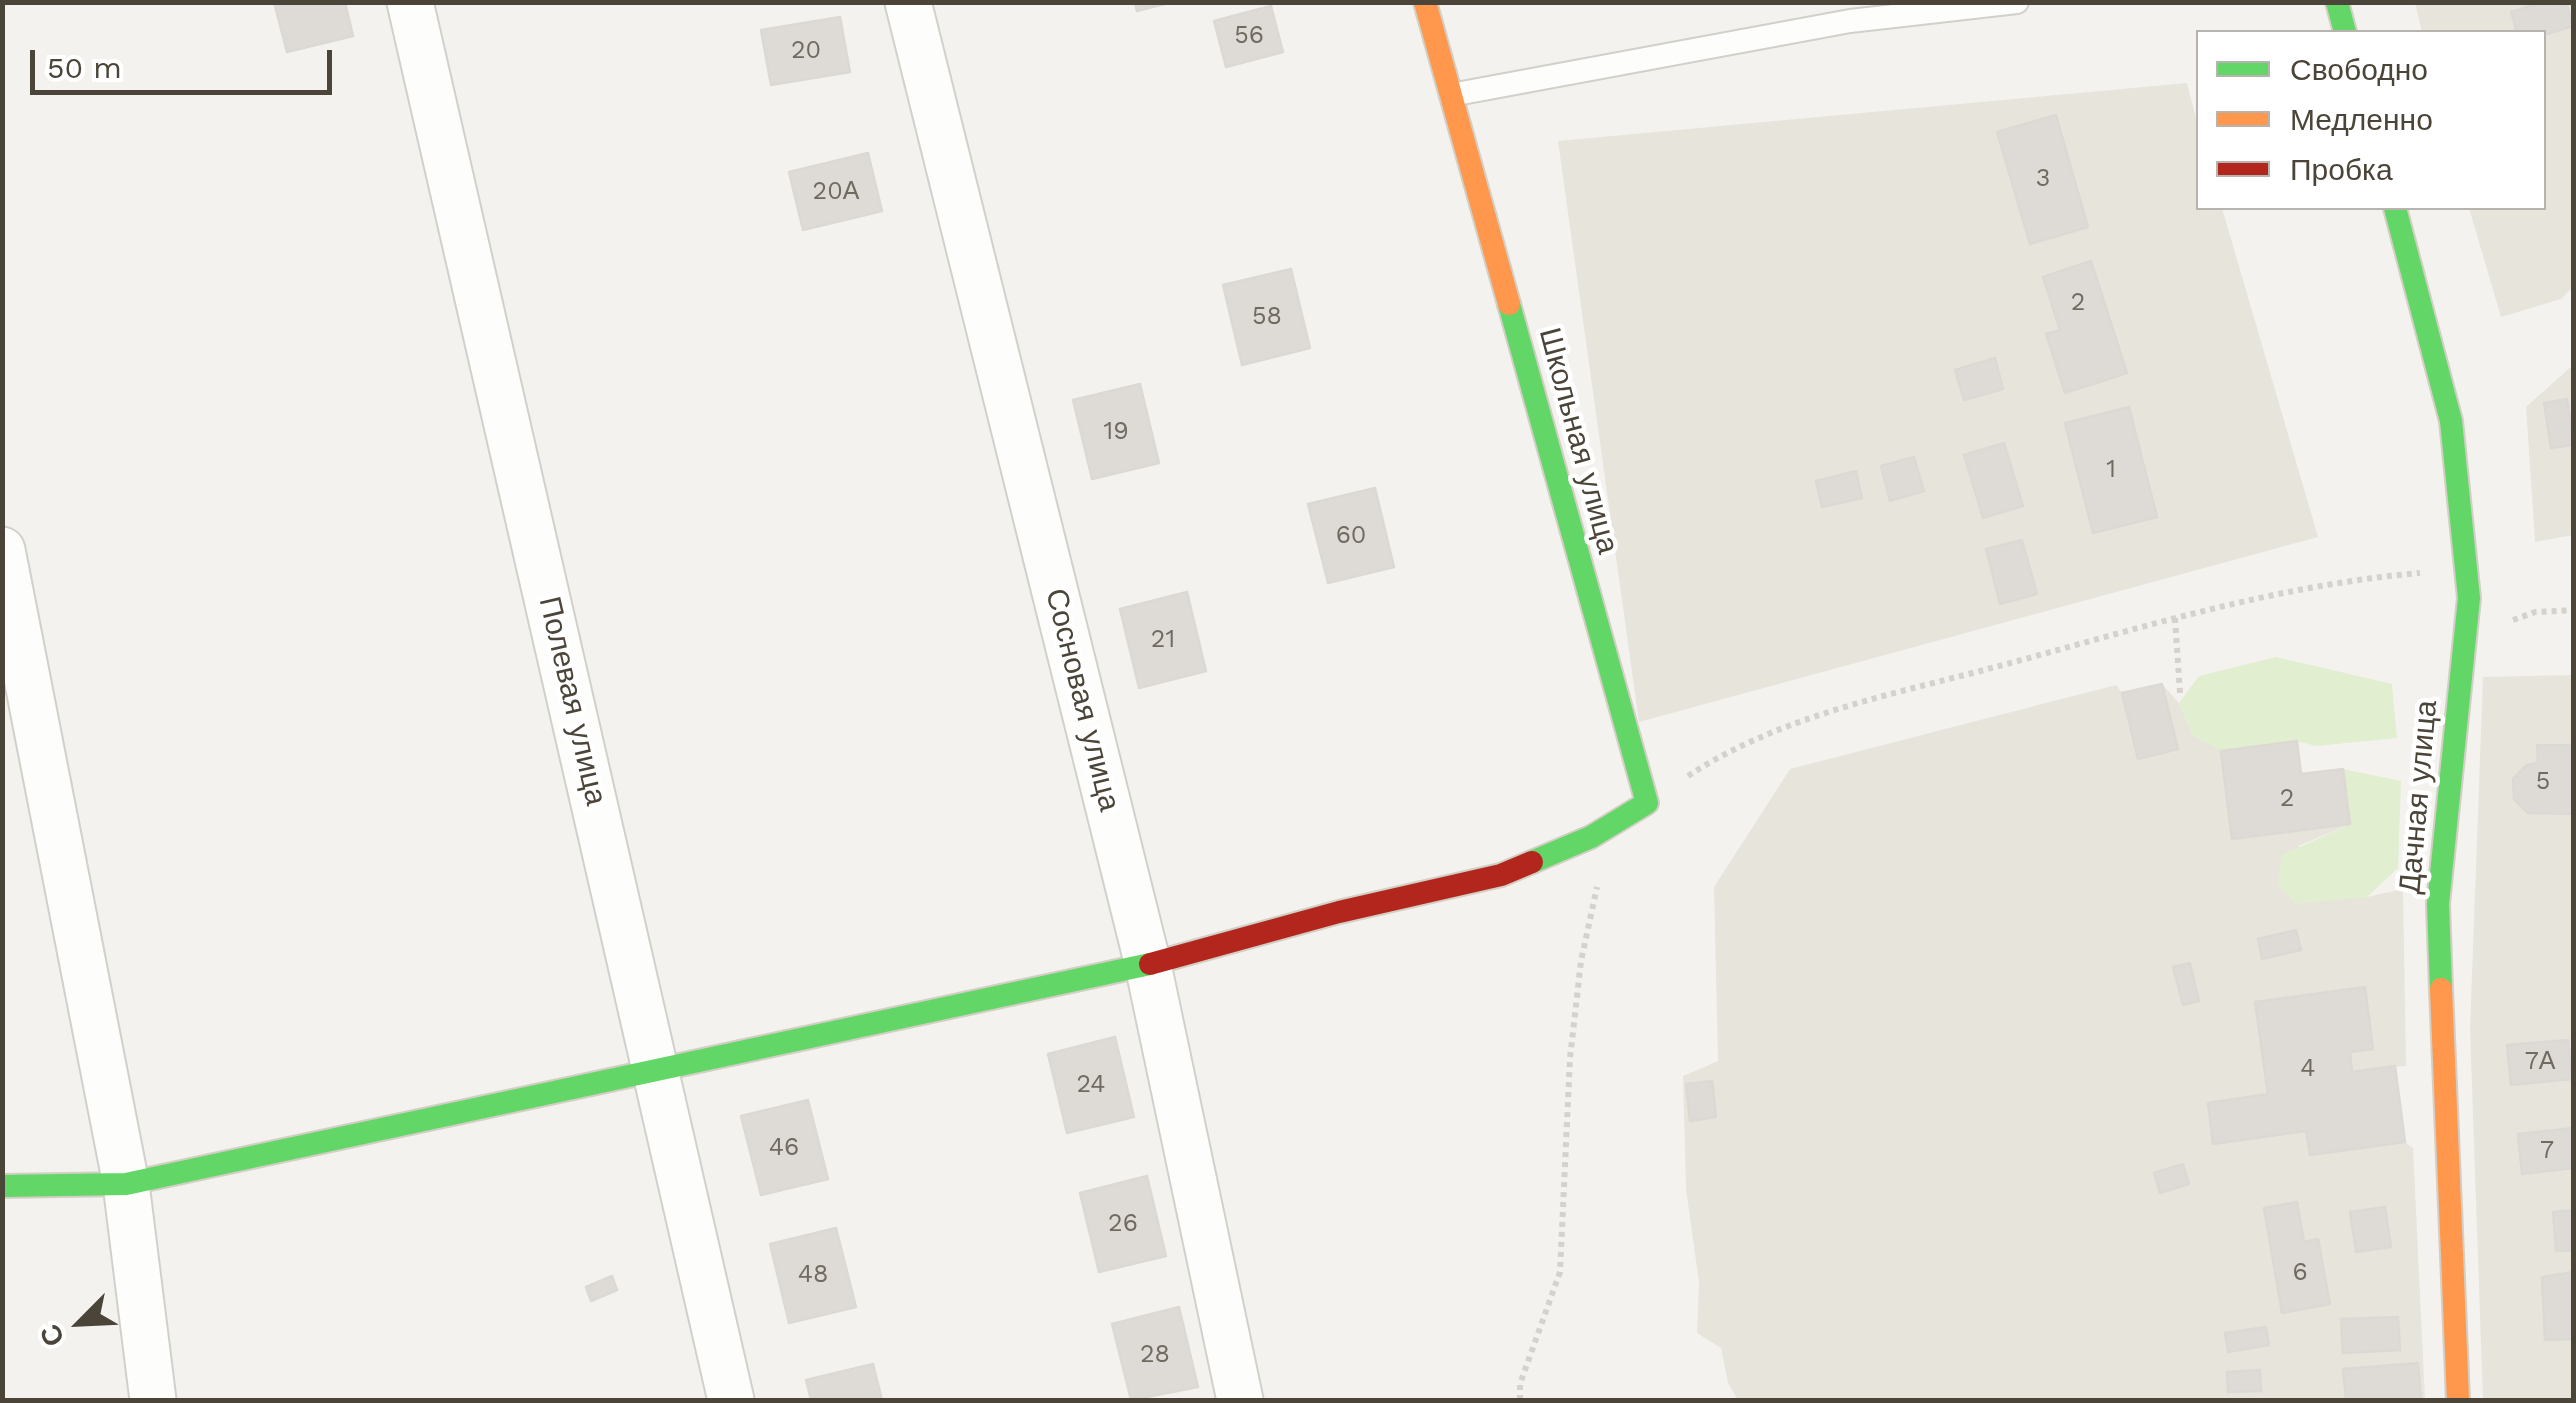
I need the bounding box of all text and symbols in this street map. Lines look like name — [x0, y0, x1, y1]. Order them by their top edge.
house number: 56 — [1234, 21, 1264, 51]
scale bar — [35, 30, 338, 92]
legend — [2196, 30, 2546, 210]
house number: 20 — [791, 36, 821, 66]
text: 50 m — [47, 50, 122, 85]
text: Свободно — [2290, 52, 2428, 87]
text: Медленно — [2290, 102, 2433, 137]
text: Пробка — [2290, 152, 2393, 187]
house number: 3 — [2036, 164, 2050, 194]
house number: 20А — [813, 177, 859, 207]
house number: 2 — [2071, 288, 2085, 318]
house number: 58 — [1252, 302, 1282, 332]
street label: Школьная улица — [1531, 324, 1625, 558]
house number: 19 — [1103, 417, 1129, 447]
house number: 1 — [2106, 455, 2116, 485]
house number: 60 — [1336, 521, 1366, 551]
street label: Сосновая улица — [1037, 585, 1127, 815]
street label: Полевая улица — [531, 593, 613, 809]
house number: 21 — [1151, 625, 1175, 655]
street label: Дачная улица — [2393, 699, 2445, 895]
house number: 5 — [2536, 767, 2550, 797]
house number: 2 — [2280, 784, 2294, 814]
house number: 7А — [2525, 1047, 2555, 1077]
house number: 4 — [2300, 1054, 2316, 1084]
house number: 24 — [1076, 1070, 1106, 1100]
house number: 46 — [769, 1133, 799, 1163]
house number: 7 — [2540, 1136, 2554, 1166]
house number: 26 — [1108, 1209, 1138, 1239]
house number: 6 — [2292, 1258, 2308, 1288]
house number: 48 — [798, 1260, 828, 1290]
north arrow — [30, 1273, 130, 1373]
text: С — [33, 1319, 71, 1351]
house number: 28 — [1140, 1340, 1170, 1370]

